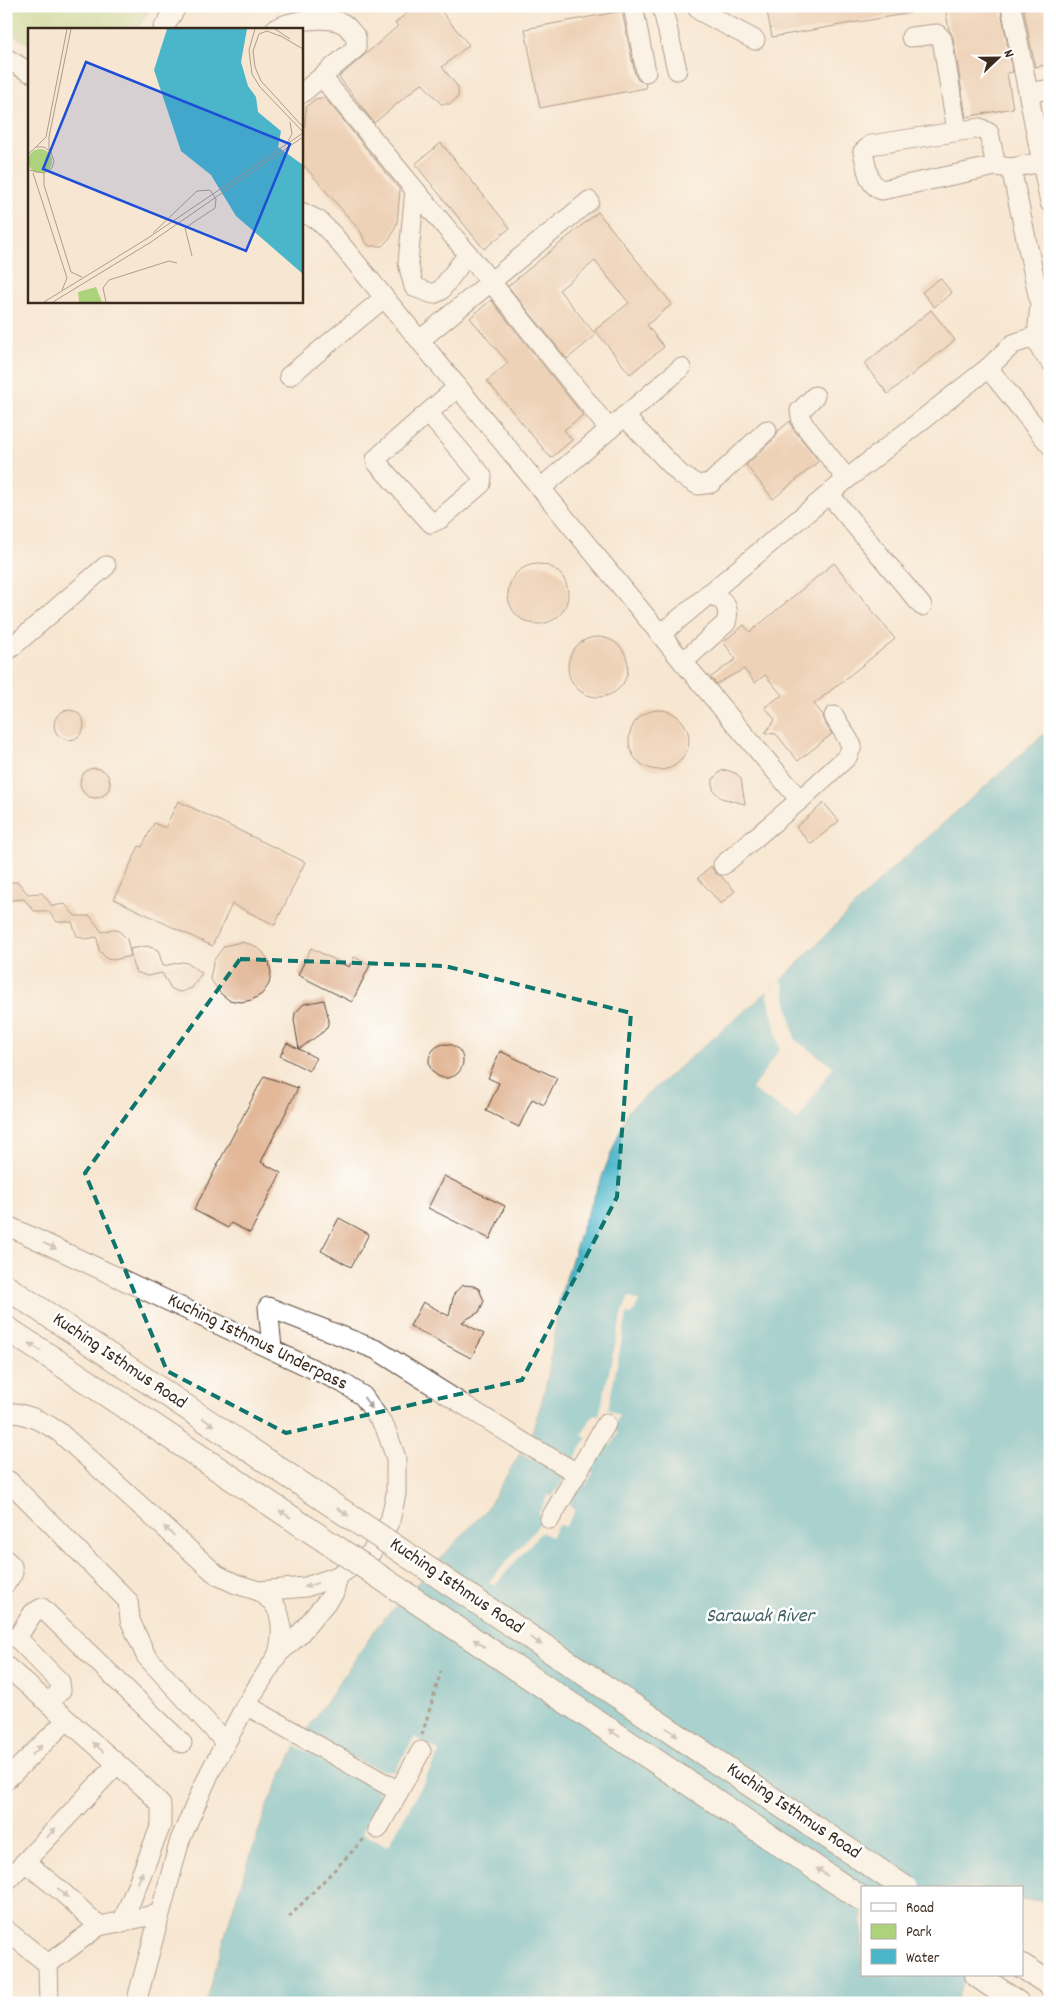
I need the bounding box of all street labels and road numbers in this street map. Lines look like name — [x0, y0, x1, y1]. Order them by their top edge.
street label: Kuching Isthmus Underpass — [162, 1288, 352, 1398]
street label: Kuching Isthmus Road — [46, 1307, 192, 1417]
street label: Kuching Isthmus Road — [383, 1532, 529, 1642]
street label: Kuching Isthmus Road — [720, 1757, 866, 1867]

